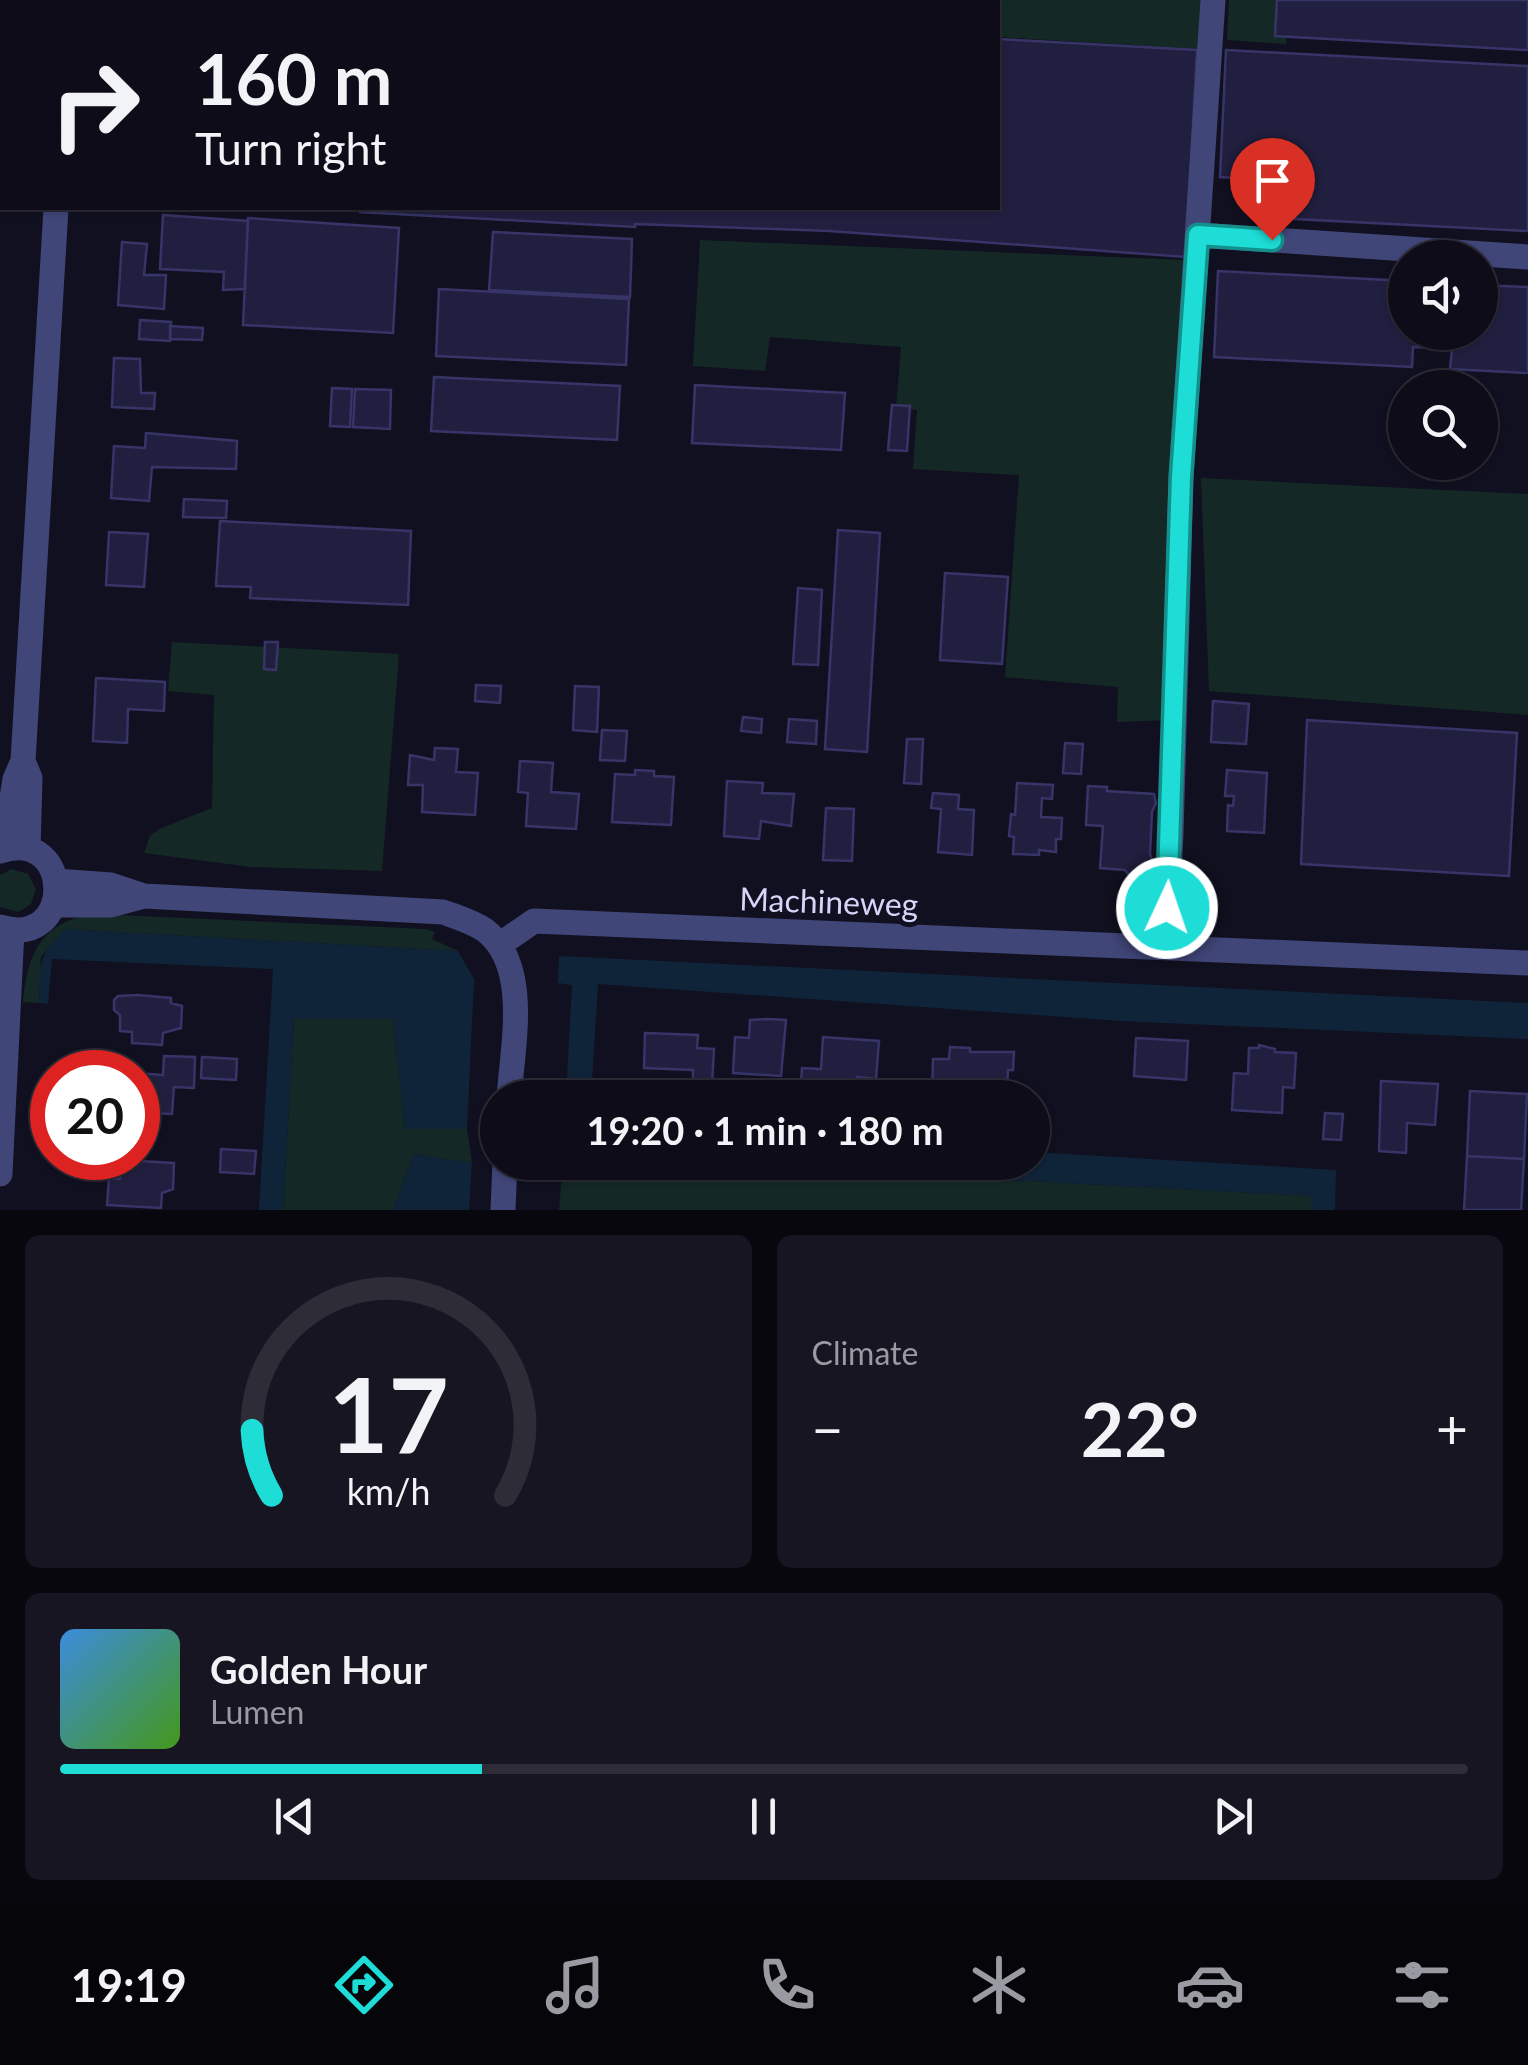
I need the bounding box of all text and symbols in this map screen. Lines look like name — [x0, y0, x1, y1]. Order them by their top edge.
text: 160 m — [195, 36, 392, 120]
icon: right — [30, 40, 160, 170]
text: Turn right — [195, 121, 386, 175]
pin — [1230, 138, 1315, 241]
icon: arrive — [1245, 153, 1300, 208]
map controls — [1388, 240, 1498, 480]
button: sound — [1388, 240, 1498, 350]
button: search — [1388, 370, 1498, 480]
position arrow — [1115, 856, 1219, 960]
street label: Machineweg — [739, 878, 919, 924]
speed limit sign: 20 — [30, 1050, 160, 1180]
text: 19:20 · 1 min · 180 m — [586, 1107, 944, 1153]
text: Climate — [812, 1333, 918, 1372]
text: 17 — [328, 1350, 449, 1475]
text: 22° — [1081, 1383, 1199, 1473]
text: − — [812, 1395, 843, 1461]
text: + — [1436, 1395, 1468, 1461]
text: km/h — [346, 1470, 430, 1513]
text: Golden Hour — [210, 1646, 427, 1692]
text: Lumen — [210, 1692, 304, 1731]
icon: previous — [267, 1789, 322, 1844]
icon: pause — [736, 1789, 791, 1844]
icon: next — [1206, 1789, 1261, 1844]
icon: directions — [329, 1950, 399, 2020]
icon: music — [540, 1950, 610, 2020]
icon: phone — [752, 1950, 822, 2020]
icon: climate — [964, 1950, 1034, 2020]
icon: car — [1175, 1950, 1245, 2020]
icon: filters — [1387, 1950, 1457, 2020]
text: 19:19 — [71, 1958, 187, 2012]

